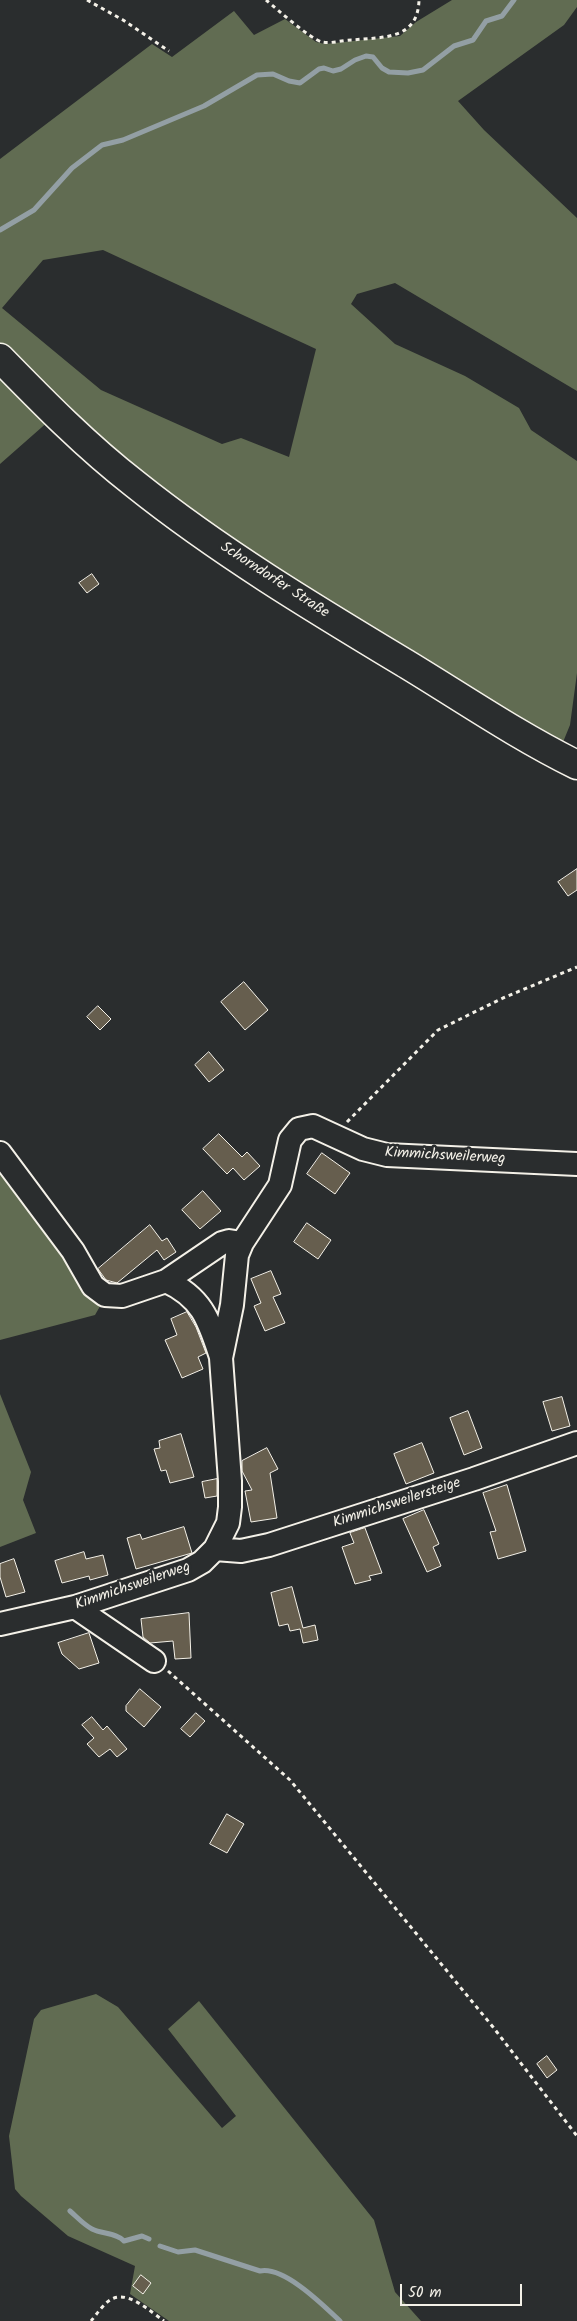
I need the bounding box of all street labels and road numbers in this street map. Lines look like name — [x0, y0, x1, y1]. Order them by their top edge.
street label: Schorndorfer Straße — [216, 539, 332, 623]
street label: Kimmichsweilerweg — [384, 1145, 506, 1169]
street label: Kimmichsweilersteige — [331, 1475, 463, 1533]
street label: Kimmichsweilerweg — [73, 1559, 193, 1615]

